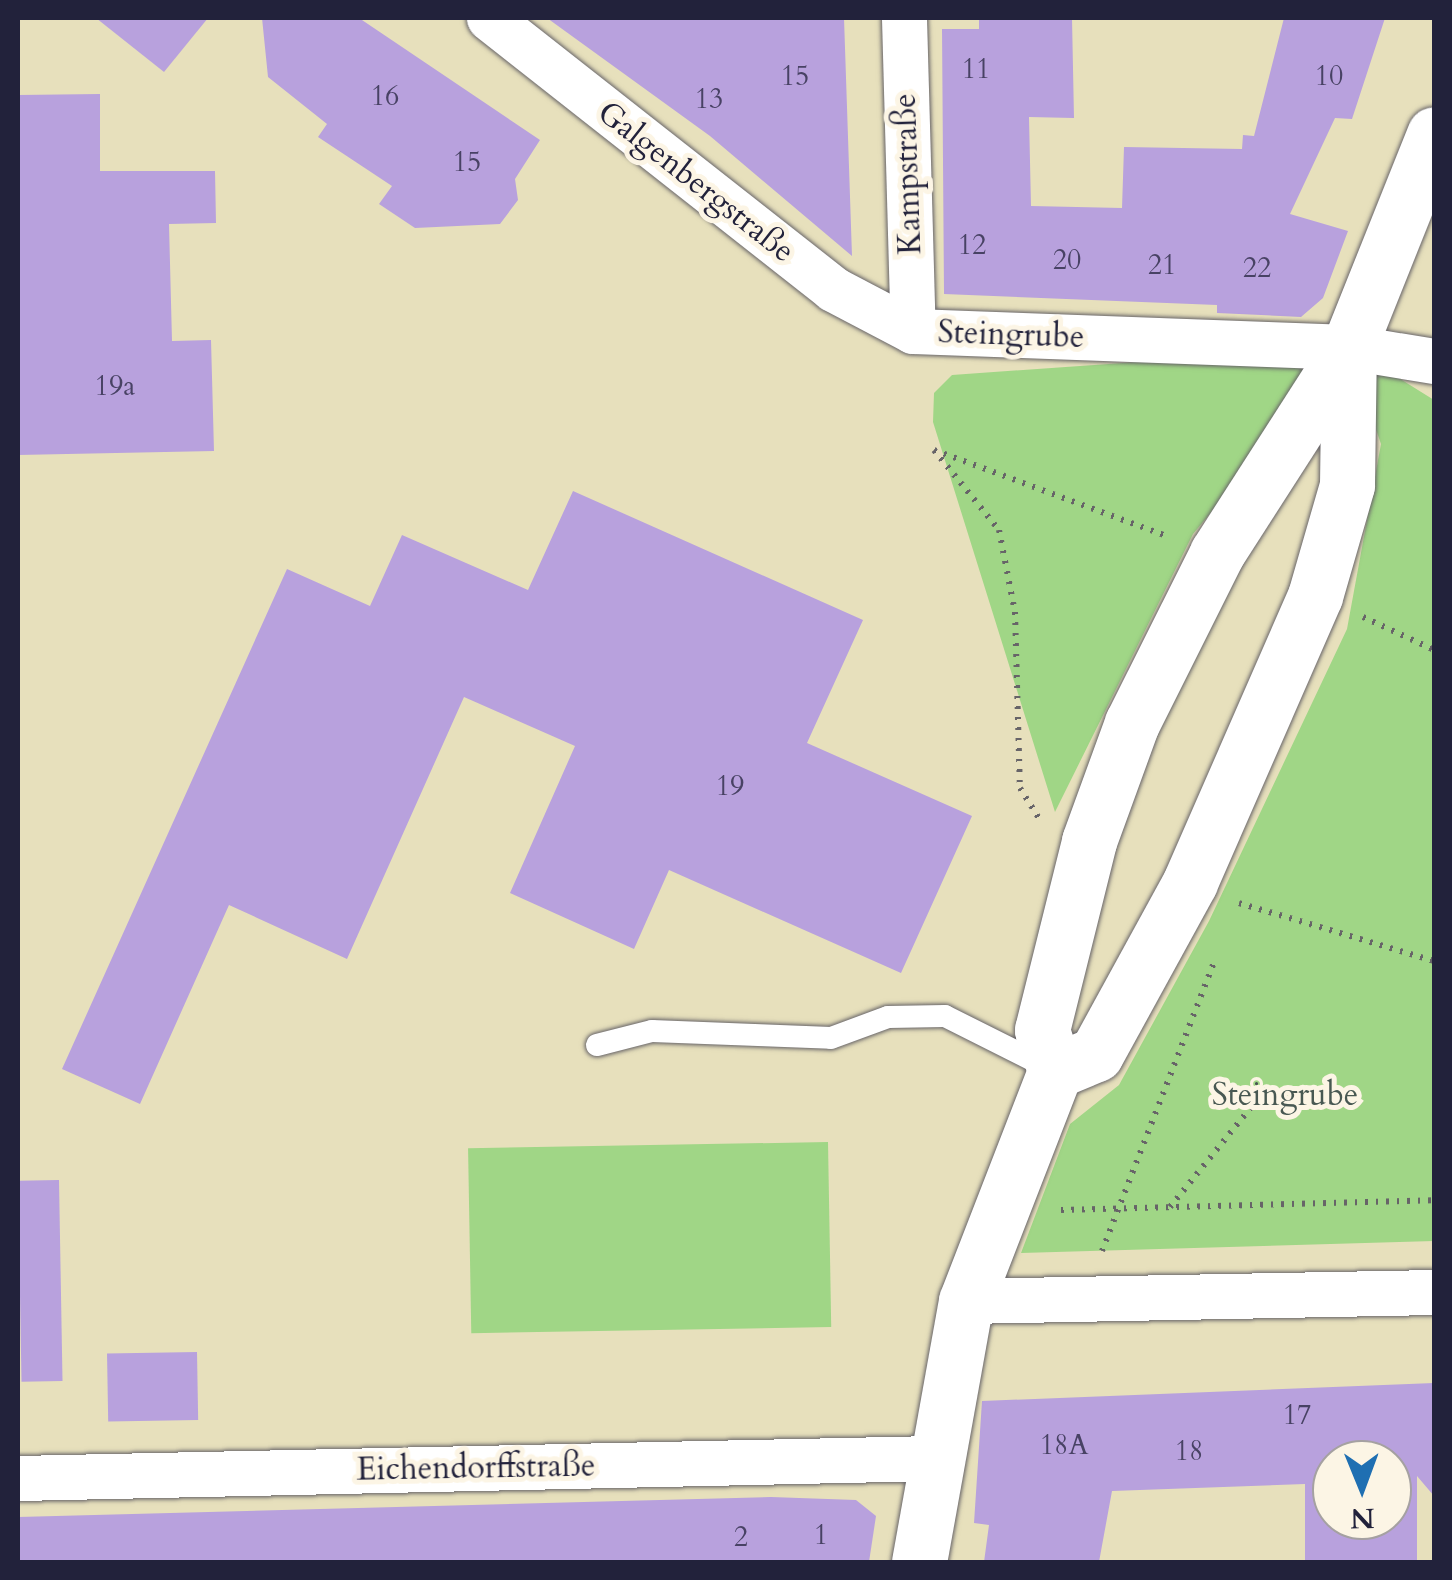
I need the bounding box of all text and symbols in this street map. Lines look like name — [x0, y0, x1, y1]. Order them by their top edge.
house number: 11 — [962, 52, 990, 86]
house number: 15 — [781, 59, 809, 93]
house number: 10 — [1315, 59, 1343, 93]
house number: 16 — [371, 79, 399, 113]
house number: 13 — [695, 82, 723, 116]
street label: Galgenbergstraße — [590, 93, 802, 271]
street label: Kampstraße — [886, 93, 930, 255]
house number: 15 — [453, 145, 481, 179]
house number: 12 — [958, 228, 986, 262]
house number: 20 — [1053, 243, 1081, 277]
house number: 21 — [1148, 248, 1176, 282]
house number: 22 — [1243, 251, 1271, 285]
street label: Steingrube — [937, 313, 1085, 357]
house number: 19a — [95, 369, 135, 403]
house number: 19 — [716, 769, 744, 803]
park label: Steingrube — [1212, 1076, 1358, 1114]
house number: 17 — [1283, 1398, 1311, 1432]
house number: 18A — [1040, 1428, 1088, 1462]
house number: 18 — [1175, 1434, 1203, 1468]
north arrow — [1312, 1440, 1412, 1540]
street label: Eichendorffstraße — [356, 1447, 596, 1489]
text: N — [1350, 1499, 1375, 1537]
house number: 1 — [814, 1518, 828, 1552]
house number: 2 — [734, 1520, 748, 1554]

